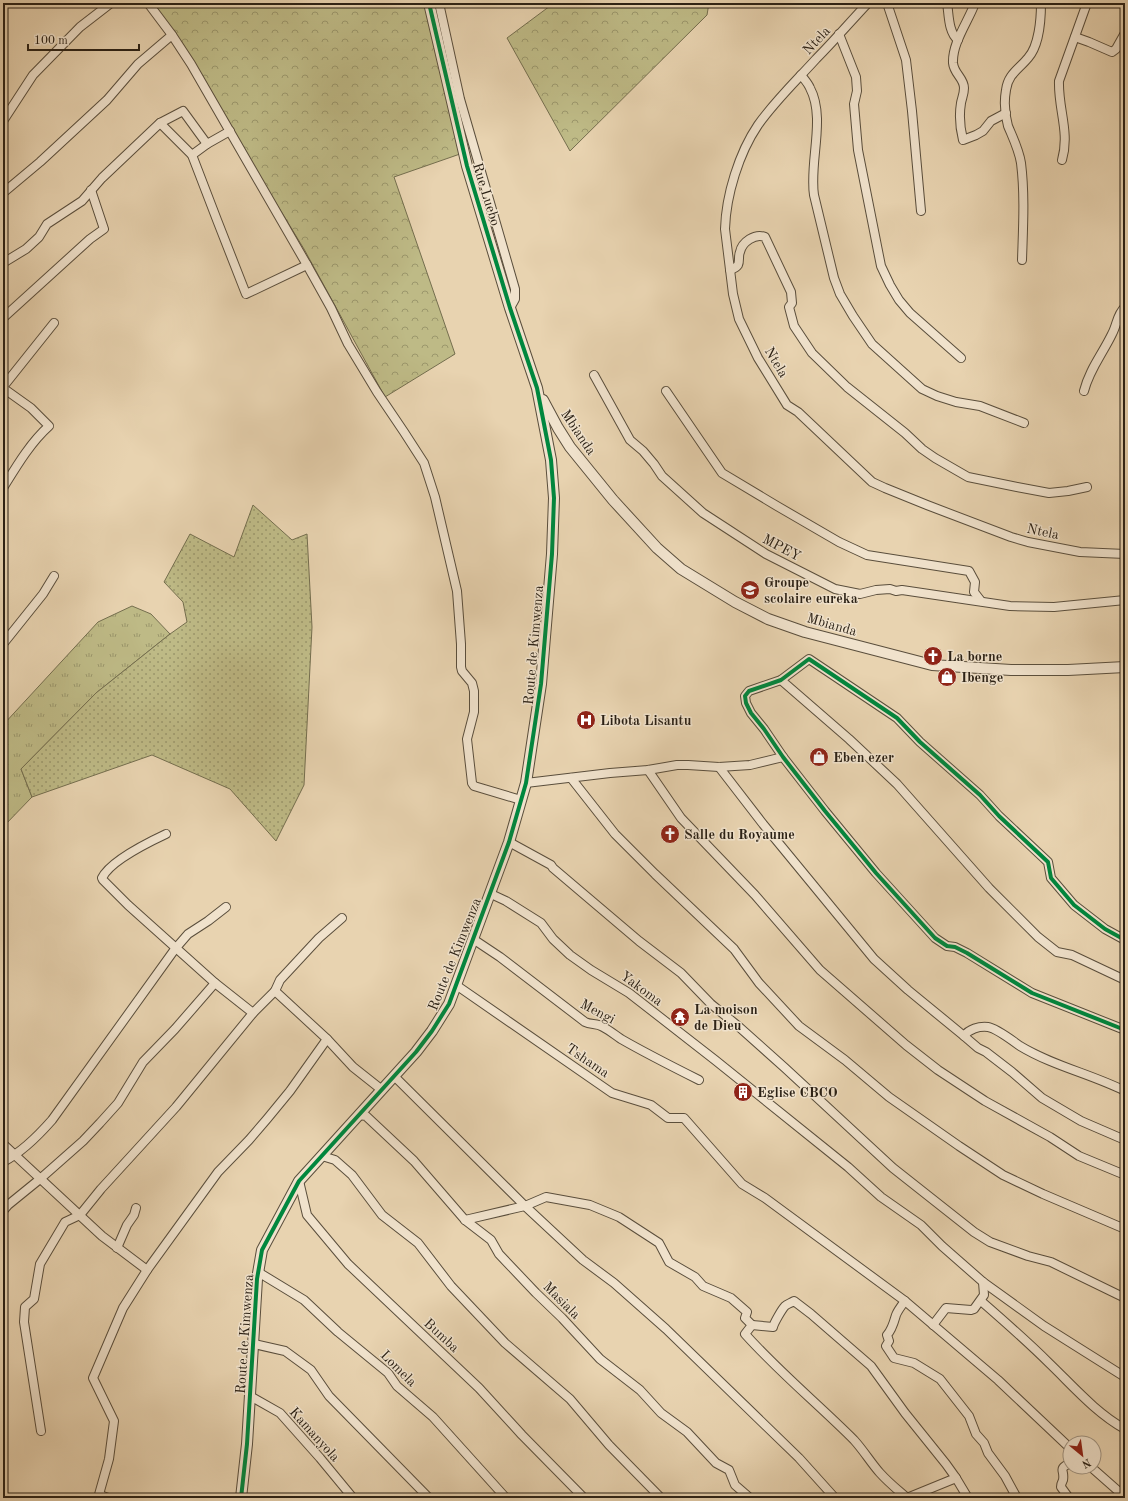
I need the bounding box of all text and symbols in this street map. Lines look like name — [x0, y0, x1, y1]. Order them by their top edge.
street label: Ntela — [800, 24, 833, 57]
scale bar — [28, 26, 139, 52]
text: 100 m — [34, 35, 68, 47]
street label: Rue Luebo — [470, 161, 502, 228]
street label: Ntela — [762, 345, 791, 380]
street label: Mbianda — [558, 407, 598, 458]
street label: Ntela — [1025, 522, 1060, 542]
street label: MPEY — [760, 532, 803, 564]
place label: Groupe scolaire eureka — [764, 576, 858, 606]
school or university icon: Groupe scolaire eureka — [739, 579, 761, 601]
street label: Route de Kimwenza — [522, 585, 546, 706]
street label: Mbianda — [805, 611, 858, 639]
church icon: La borne — [922, 645, 944, 667]
place label: La borne — [947, 650, 1002, 664]
shop icon: Ibenge — [936, 666, 958, 688]
place label: Ibenge — [961, 671, 1003, 685]
hospital icon: Libota Lisantu — [575, 709, 597, 731]
place label: Libota Lisantu — [600, 714, 692, 728]
shop icon: Eben ezer — [808, 746, 830, 768]
place label: Eben ezer — [833, 751, 894, 765]
church icon: Salle du Royaume — [659, 823, 681, 845]
place label: Salle du Royaume — [684, 828, 795, 842]
street label: Route de Kimwenza — [426, 896, 484, 1013]
street label: Yakoma — [618, 969, 665, 1009]
street label: Mengi — [578, 997, 617, 1027]
place label: La moison de Dieu — [694, 1003, 758, 1033]
temple icon: La moison de Dieu — [669, 1006, 691, 1028]
street label: Tshama — [563, 1041, 612, 1080]
building icon: Eglise CBCO — [732, 1081, 754, 1103]
place label: Eglise CBCO — [757, 1086, 838, 1100]
street label: Route de Kimwenza — [234, 1274, 256, 1394]
street label: Masiala — [540, 1279, 583, 1322]
street label: Bumba — [421, 1316, 462, 1355]
street label: Lomela — [378, 1348, 419, 1389]
street label: Kamanyola — [286, 1405, 342, 1464]
north arrow — [1062, 1435, 1102, 1475]
text: N — [1079, 1456, 1092, 1470]

